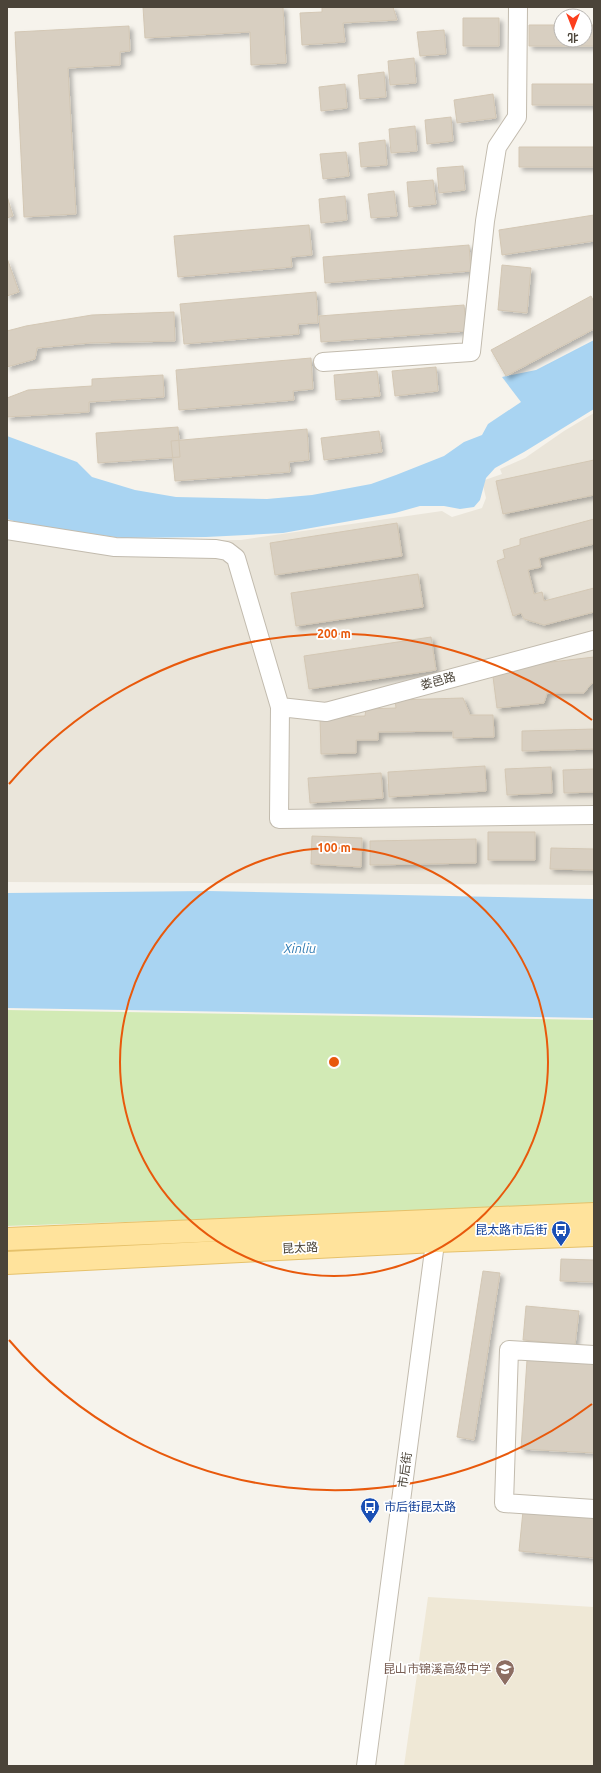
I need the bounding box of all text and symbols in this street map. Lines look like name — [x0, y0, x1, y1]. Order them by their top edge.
north arrow — [553, 8, 593, 48]
text: 北 — [568, 32, 579, 44]
text: 200 m — [317, 627, 351, 640]
street label: 娄邑路 — [419, 670, 457, 691]
text: 100 m — [317, 841, 351, 854]
water label: Xinliu — [283, 941, 316, 955]
centre of rings — [327, 1055, 341, 1069]
bus stop icon: 昆太路市后街 — [550, 1219, 572, 1247]
place label: 昆太路市后街 — [475, 1223, 547, 1236]
street label: 昆太路 — [282, 1240, 318, 1255]
street label: 市后街 — [396, 1451, 413, 1489]
bus stop icon: 市后街昆太路 — [359, 1496, 381, 1524]
place label: 市后街昆太路 — [384, 1500, 456, 1513]
school or university icon: 昆山市锦溪高级中学 — [494, 1658, 516, 1686]
place label: 昆山市锦溪高级中学 — [383, 1662, 491, 1675]

